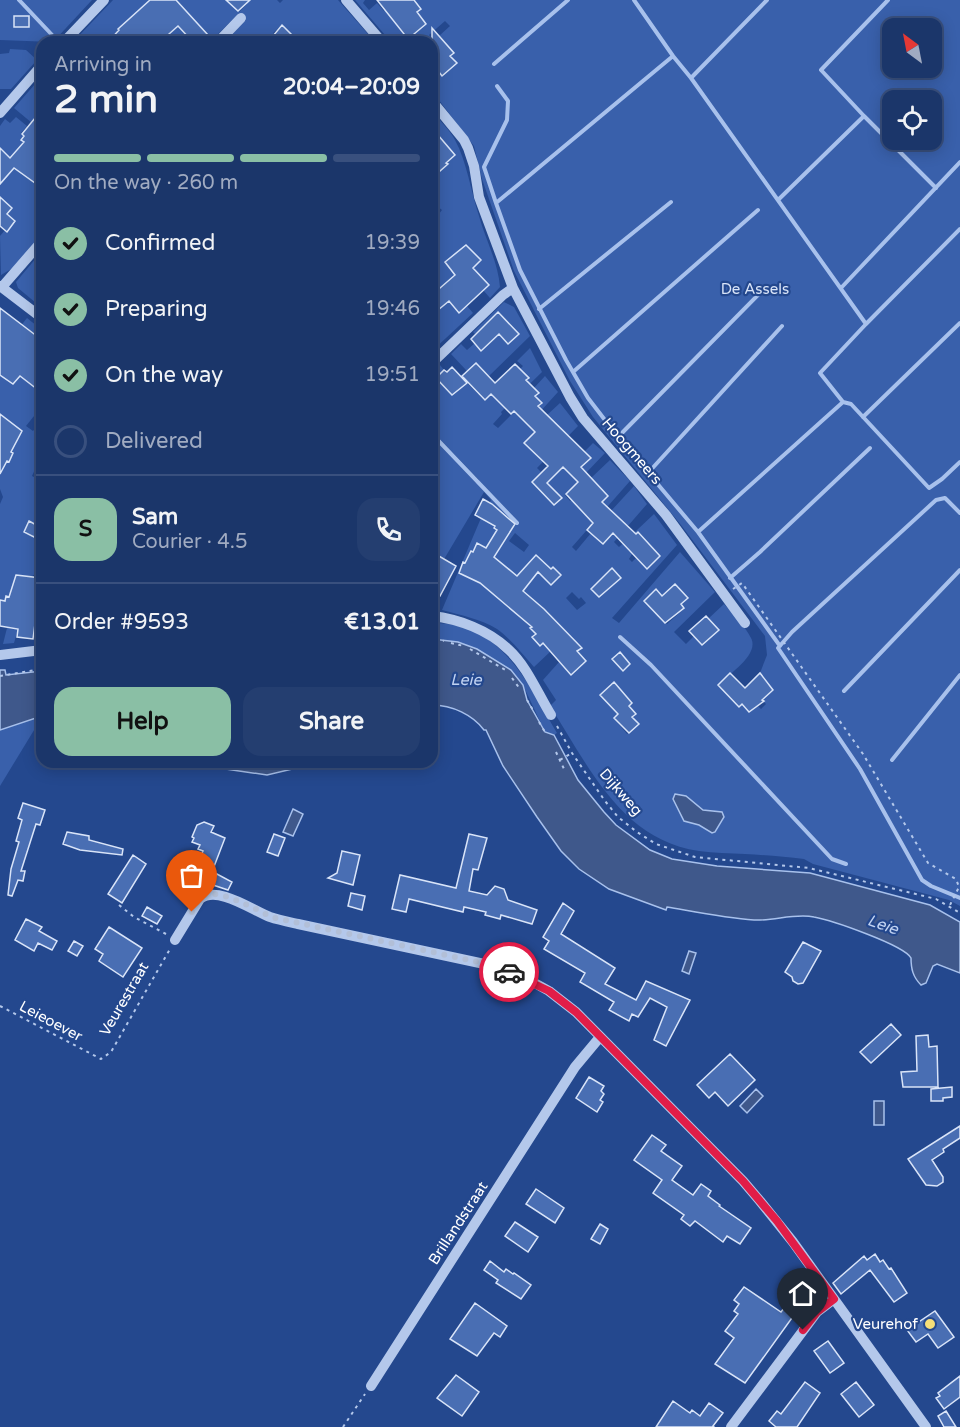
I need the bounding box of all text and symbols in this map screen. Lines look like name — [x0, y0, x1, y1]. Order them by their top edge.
north arrow — [882, 18, 942, 78]
map controls — [882, 18, 942, 150]
text: Arriving in — [54, 53, 152, 77]
text: 20:04–20:09 — [283, 74, 420, 100]
text: 2 min — [54, 76, 158, 123]
button: locate — [882, 90, 942, 150]
text: On the way · 260 m — [54, 171, 238, 195]
icon: check — [54, 227, 87, 260]
text: Confirmed — [105, 230, 215, 256]
text: 19:39 — [365, 231, 420, 255]
park label: De Assels — [721, 280, 789, 298]
icon: check — [54, 293, 87, 326]
text: Preparing — [105, 296, 208, 322]
text: 19:46 — [365, 297, 420, 321]
icon: check — [54, 359, 87, 392]
text: On the way — [105, 362, 223, 388]
text: 19:51 — [365, 363, 420, 387]
street label: Hoogmeers — [598, 414, 666, 488]
text: Delivered — [105, 428, 203, 454]
button: phone — [357, 498, 420, 561]
text: Sam — [132, 504, 178, 530]
text: S — [79, 516, 92, 542]
text: Courier · 4.5 — [132, 530, 247, 554]
text: Order #9593 — [54, 609, 189, 635]
text: €13.01 — [344, 609, 420, 635]
water label: Leie — [450, 670, 483, 690]
button: Help — [54, 687, 231, 756]
button: Share — [243, 687, 420, 756]
street label: Dijkweg — [596, 765, 646, 819]
pin — [166, 850, 217, 912]
icon: bag — [175, 859, 208, 892]
water label: Leie — [865, 910, 902, 940]
courier — [479, 942, 539, 1002]
icon: car — [493, 956, 526, 989]
street label: Veurestraat — [96, 959, 152, 1039]
street label: Leieoever — [16, 997, 86, 1045]
street label: Brillandstraat — [425, 1178, 492, 1268]
pin — [777, 1268, 828, 1330]
icon: home — [786, 1277, 819, 1310]
place label: Veurehof — [853, 1315, 918, 1333]
marker: Veurehof — [923, 1317, 937, 1331]

